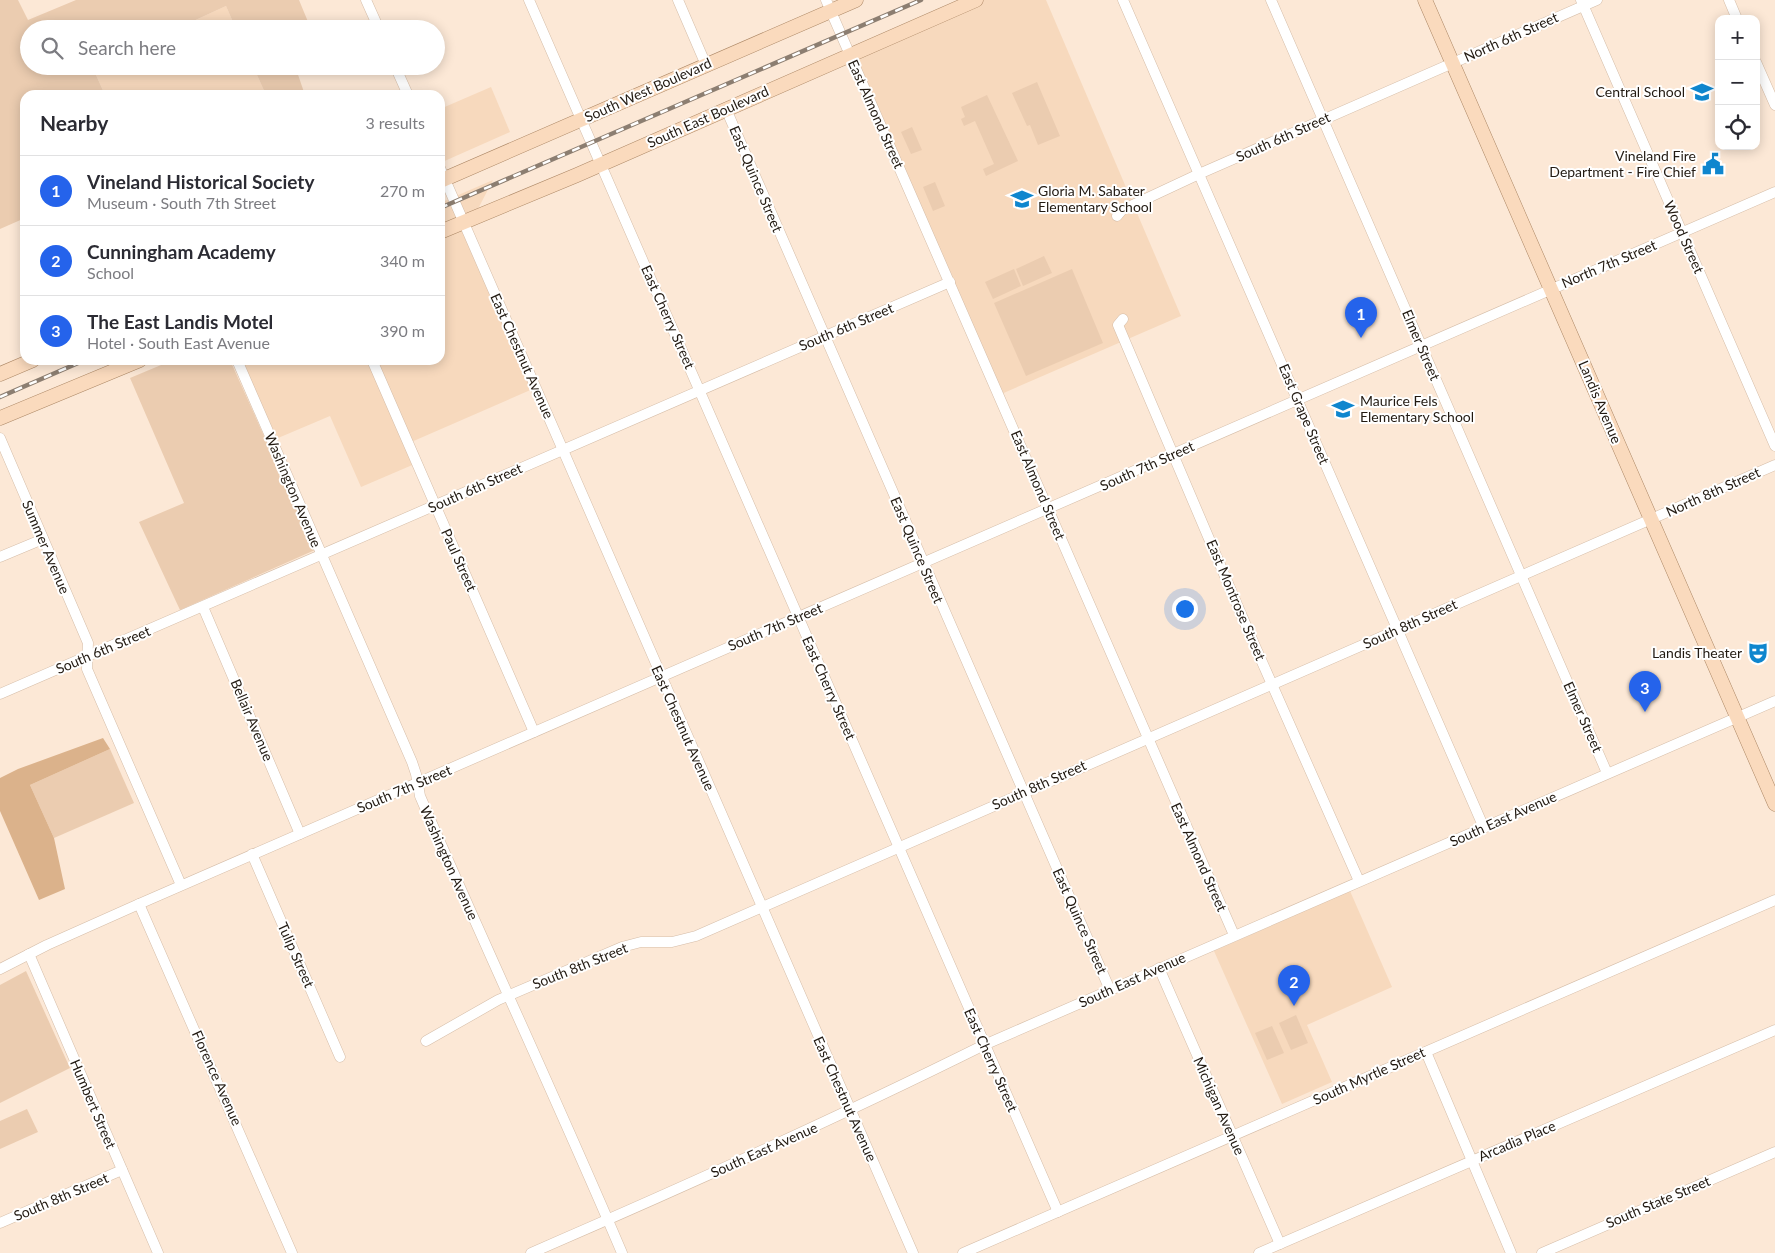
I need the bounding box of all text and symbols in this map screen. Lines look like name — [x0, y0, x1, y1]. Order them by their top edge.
street label: North 6th Street — [1461, 8, 1561, 65]
map controls — [1715, 15, 1760, 150]
button: + — [1715, 15, 1760, 60]
search box — [20, 20, 445, 75]
icon: search — [38, 34, 66, 62]
text: Search here — [78, 36, 176, 59]
street label: South West Boulevard — [582, 54, 714, 125]
street label: East Almond Street — [845, 57, 908, 171]
button: − — [1715, 60, 1760, 105]
school or university icon: Central School — [1689, 79, 1715, 105]
street label: South East Boulevard — [644, 82, 771, 151]
place label: Central School — [1596, 83, 1685, 100]
button: locate — [1715, 105, 1760, 150]
street label: South 6th Street — [1233, 108, 1332, 165]
text: Nearby — [40, 110, 108, 135]
text: 3 results — [365, 113, 425, 132]
street label: East Quince Street — [726, 123, 787, 235]
place label: Vineland Fire Department - Fire Chief — [1549, 147, 1696, 180]
public building icon: Vineland Fire Department - Fire Chief — [1700, 151, 1726, 177]
text: Vineland Historical Society — [87, 170, 314, 193]
text: 1 — [51, 181, 61, 200]
text: 270 m — [380, 181, 425, 200]
place label: Gloria M. Sabater Elementary School — [1038, 182, 1152, 215]
school or university icon: Gloria M. Sabater Elementary School — [1009, 186, 1035, 212]
text: Museum · South 7th Street — [87, 193, 276, 212]
street label: Wood Street — [1661, 198, 1708, 276]
street label: North 7th Street — [1559, 236, 1659, 291]
text: Cunningham Academy — [87, 240, 276, 263]
text: 2 — [51, 251, 61, 270]
text: 340 m — [380, 251, 425, 270]
street label: East Cherry Street — [638, 262, 699, 371]
text: School — [87, 263, 134, 282]
street label: East Chestnut Avenue — [487, 291, 558, 421]
pin: 1 — [1345, 297, 1377, 338]
street label: South 6th Street — [796, 299, 896, 354]
street label: Elmer Street — [1399, 307, 1444, 383]
text: The East Landis Motel — [87, 310, 273, 333]
text: 3 — [51, 321, 61, 340]
text: 390 m — [380, 321, 425, 340]
text: Hotel · South East Avenue — [87, 333, 270, 352]
street label: Landis Avenue — [1575, 358, 1626, 446]
street label: East Grape Street — [1276, 361, 1333, 467]
place label: Maurice Fels Elementary School — [1360, 392, 1474, 425]
school or university icon: Maurice Fels Elementary School — [1330, 396, 1356, 422]
street label: East Almond Street — [1008, 427, 1069, 542]
street label: Washington Avenue — [262, 430, 325, 550]
street label: South 7th Street — [1097, 437, 1196, 494]
street label: South 6th Street — [425, 459, 524, 516]
street label: North 8th Street — [1663, 463, 1763, 520]
street label: East Quince Street — [887, 494, 948, 606]
street label: Summer Avenue — [19, 497, 74, 596]
street label: Paul Street — [438, 526, 481, 594]
street label: East Montrose Street — [1203, 537, 1270, 663]
street label: South 8th Street — [1360, 595, 1459, 652]
your location — [1172, 596, 1198, 622]
street label: South 7th Street — [725, 599, 825, 654]
street label: South 6th Street — [53, 622, 153, 677]
street label: East Cherry Street — [799, 633, 860, 742]
theatre icon: Landis Theater — [1745, 640, 1771, 666]
place label: Landis Theater — [1652, 644, 1742, 661]
street label: East Chestnut Avenue — [648, 663, 719, 793]
pin: 3 — [1629, 671, 1661, 712]
street label: Bellair Avenue — [228, 676, 277, 763]
street label: Elmer Street — [1560, 679, 1607, 755]
street label: South 8th Street — [989, 756, 1088, 813]
street label: South 7th Street — [354, 761, 454, 816]
street label: South East Avenue — [1447, 787, 1559, 850]
street label: East Almond Street — [1168, 800, 1231, 914]
street label: Washington Avenue — [417, 803, 482, 923]
street label: East Quince Street — [1049, 865, 1111, 976]
street label: Tulip Street — [275, 920, 318, 990]
street label: South 8th Street — [530, 939, 630, 992]
street label: South East Avenue — [1076, 948, 1188, 1011]
pin: 2 — [1278, 965, 1310, 1006]
street label: East Cherry Street — [961, 1005, 1022, 1114]
street label: Florence Avenue — [189, 1028, 246, 1128]
street label: East Chestnut Avenue — [810, 1034, 881, 1164]
street label: South Myrtle Street — [1310, 1043, 1428, 1108]
street label: Michigan Avenue — [1190, 1054, 1249, 1158]
street label: Humbert Street — [67, 1056, 120, 1151]
street label: Arcadia Place — [1476, 1117, 1558, 1164]
street label: South East Avenue — [708, 1118, 820, 1181]
street label: South 8th Street — [11, 1169, 111, 1224]
street label: South State Street — [1603, 1172, 1713, 1231]

